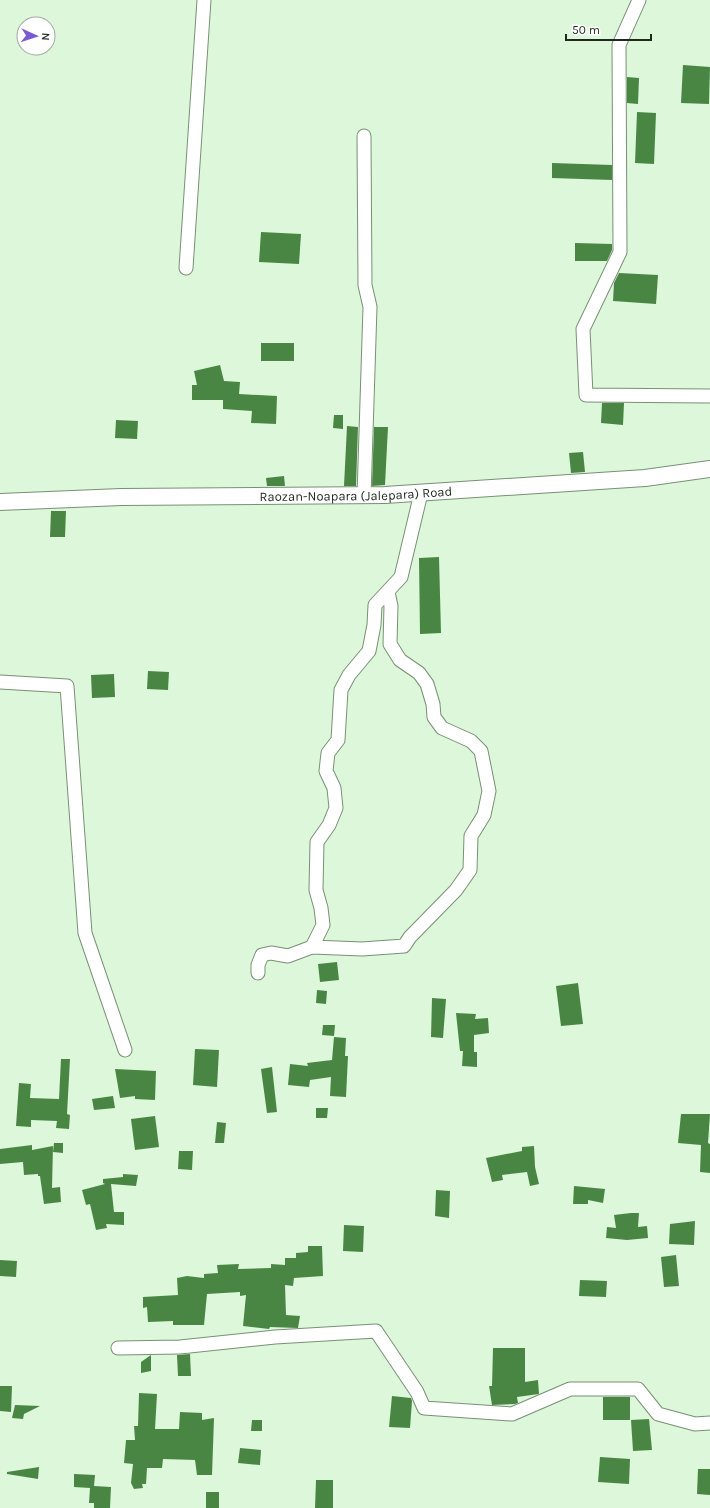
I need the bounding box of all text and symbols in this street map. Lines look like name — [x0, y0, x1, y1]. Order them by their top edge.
north arrow — [16, 16, 56, 56]
scale bar — [566, 16, 651, 42]
text: 50 m — [572, 23, 600, 37]
text: N — [39, 32, 52, 41]
street label: Raozan-Noapara (Jalepara) Road — [260, 483, 453, 503]

